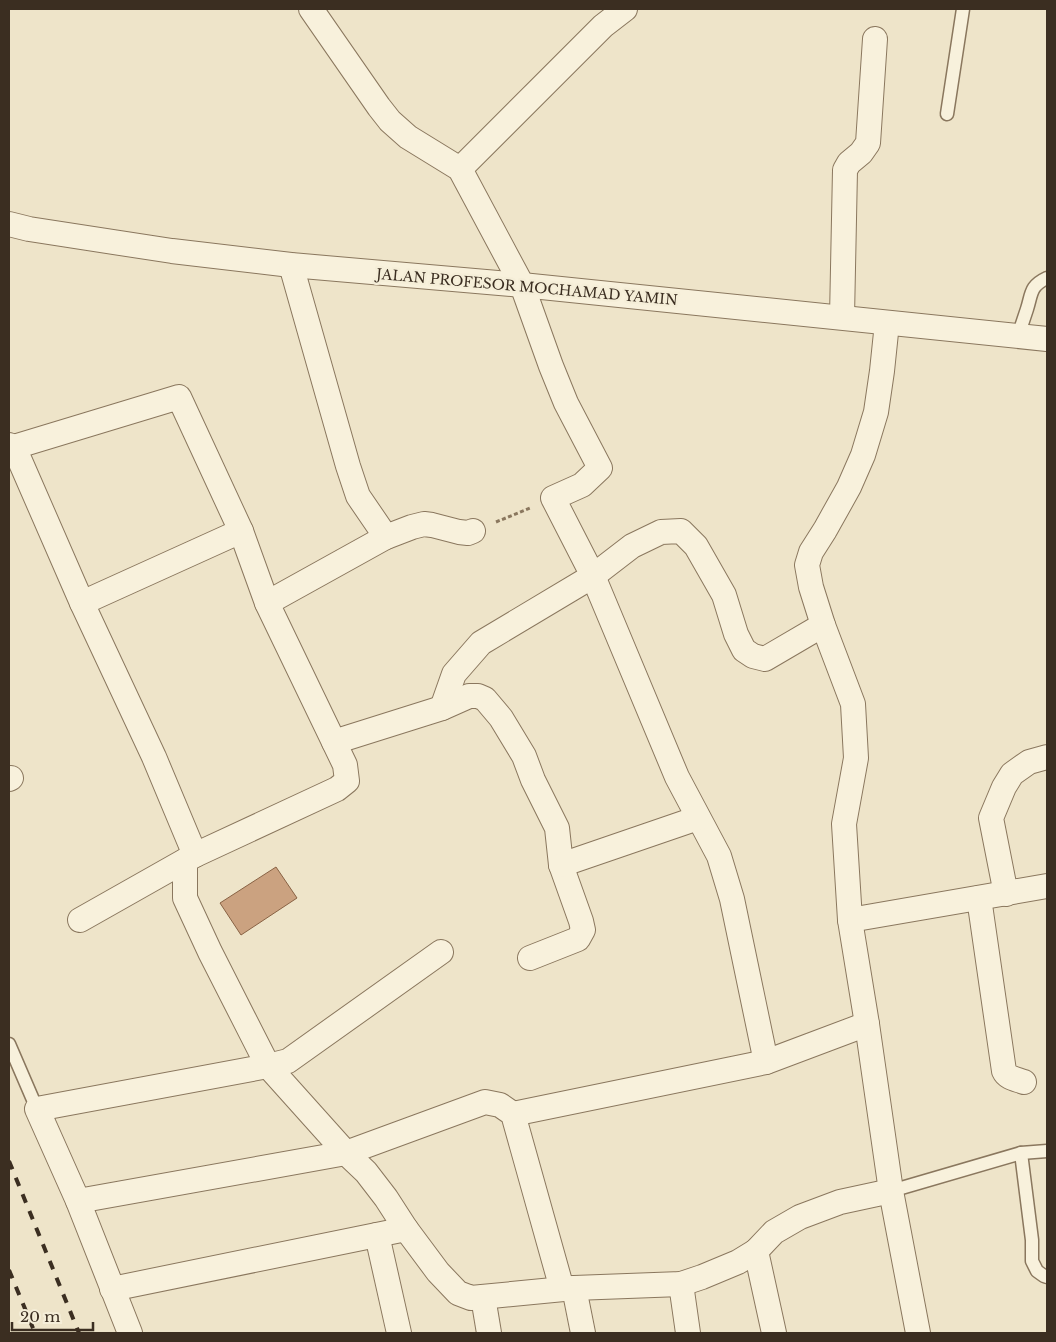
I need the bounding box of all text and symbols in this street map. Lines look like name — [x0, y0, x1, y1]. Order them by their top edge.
street label: JALAN PROFESOR MOCHAMAD YAMIN — [374, 265, 679, 309]
scale bar — [12, 1300, 94, 1332]
text: 20 m — [20, 1307, 60, 1326]

